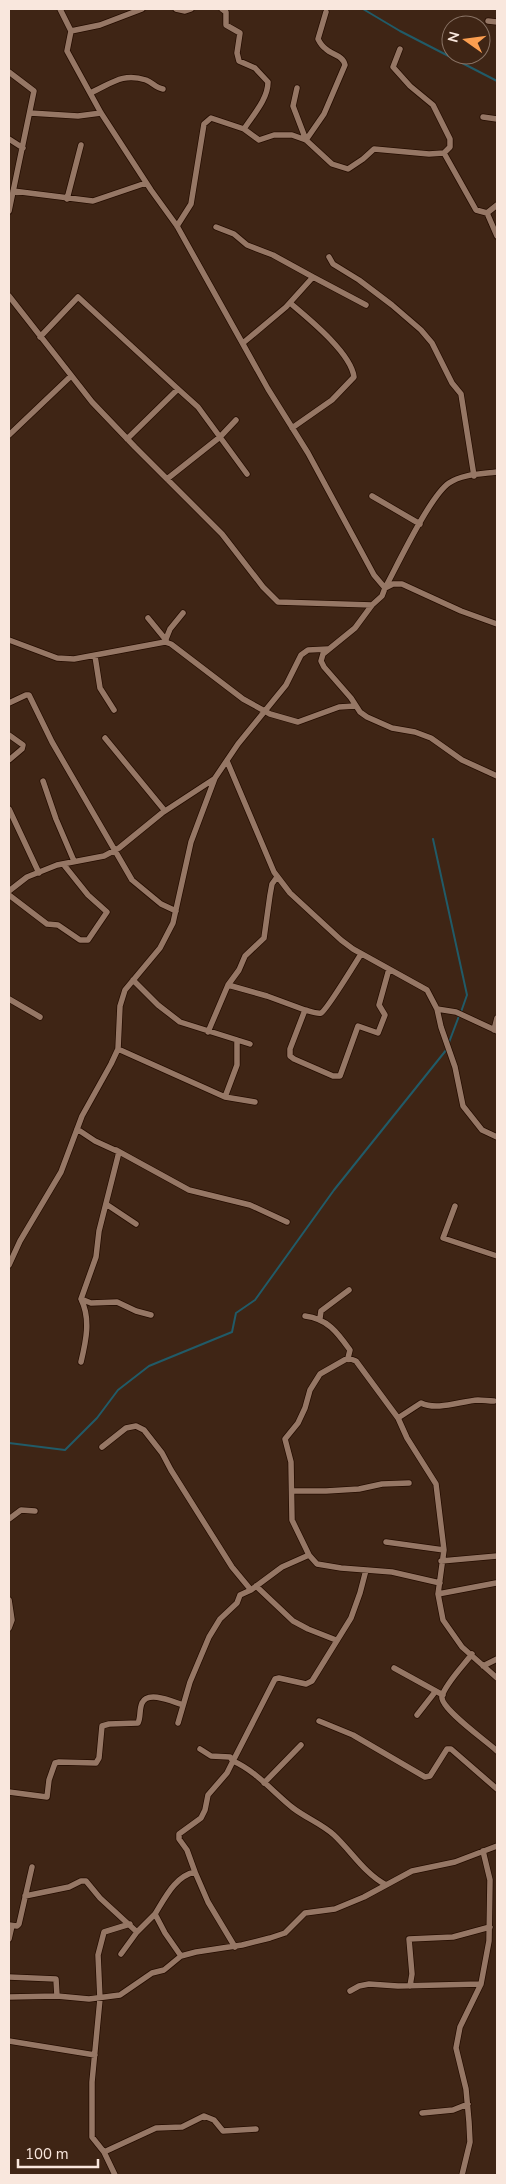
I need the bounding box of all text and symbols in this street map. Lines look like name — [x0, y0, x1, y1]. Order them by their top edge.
north arrow — [441, 15, 491, 65]
text: N — [443, 30, 464, 44]
scale bar — [18, 2136, 98, 2168]
text: 100 m — [25, 2144, 69, 2164]

